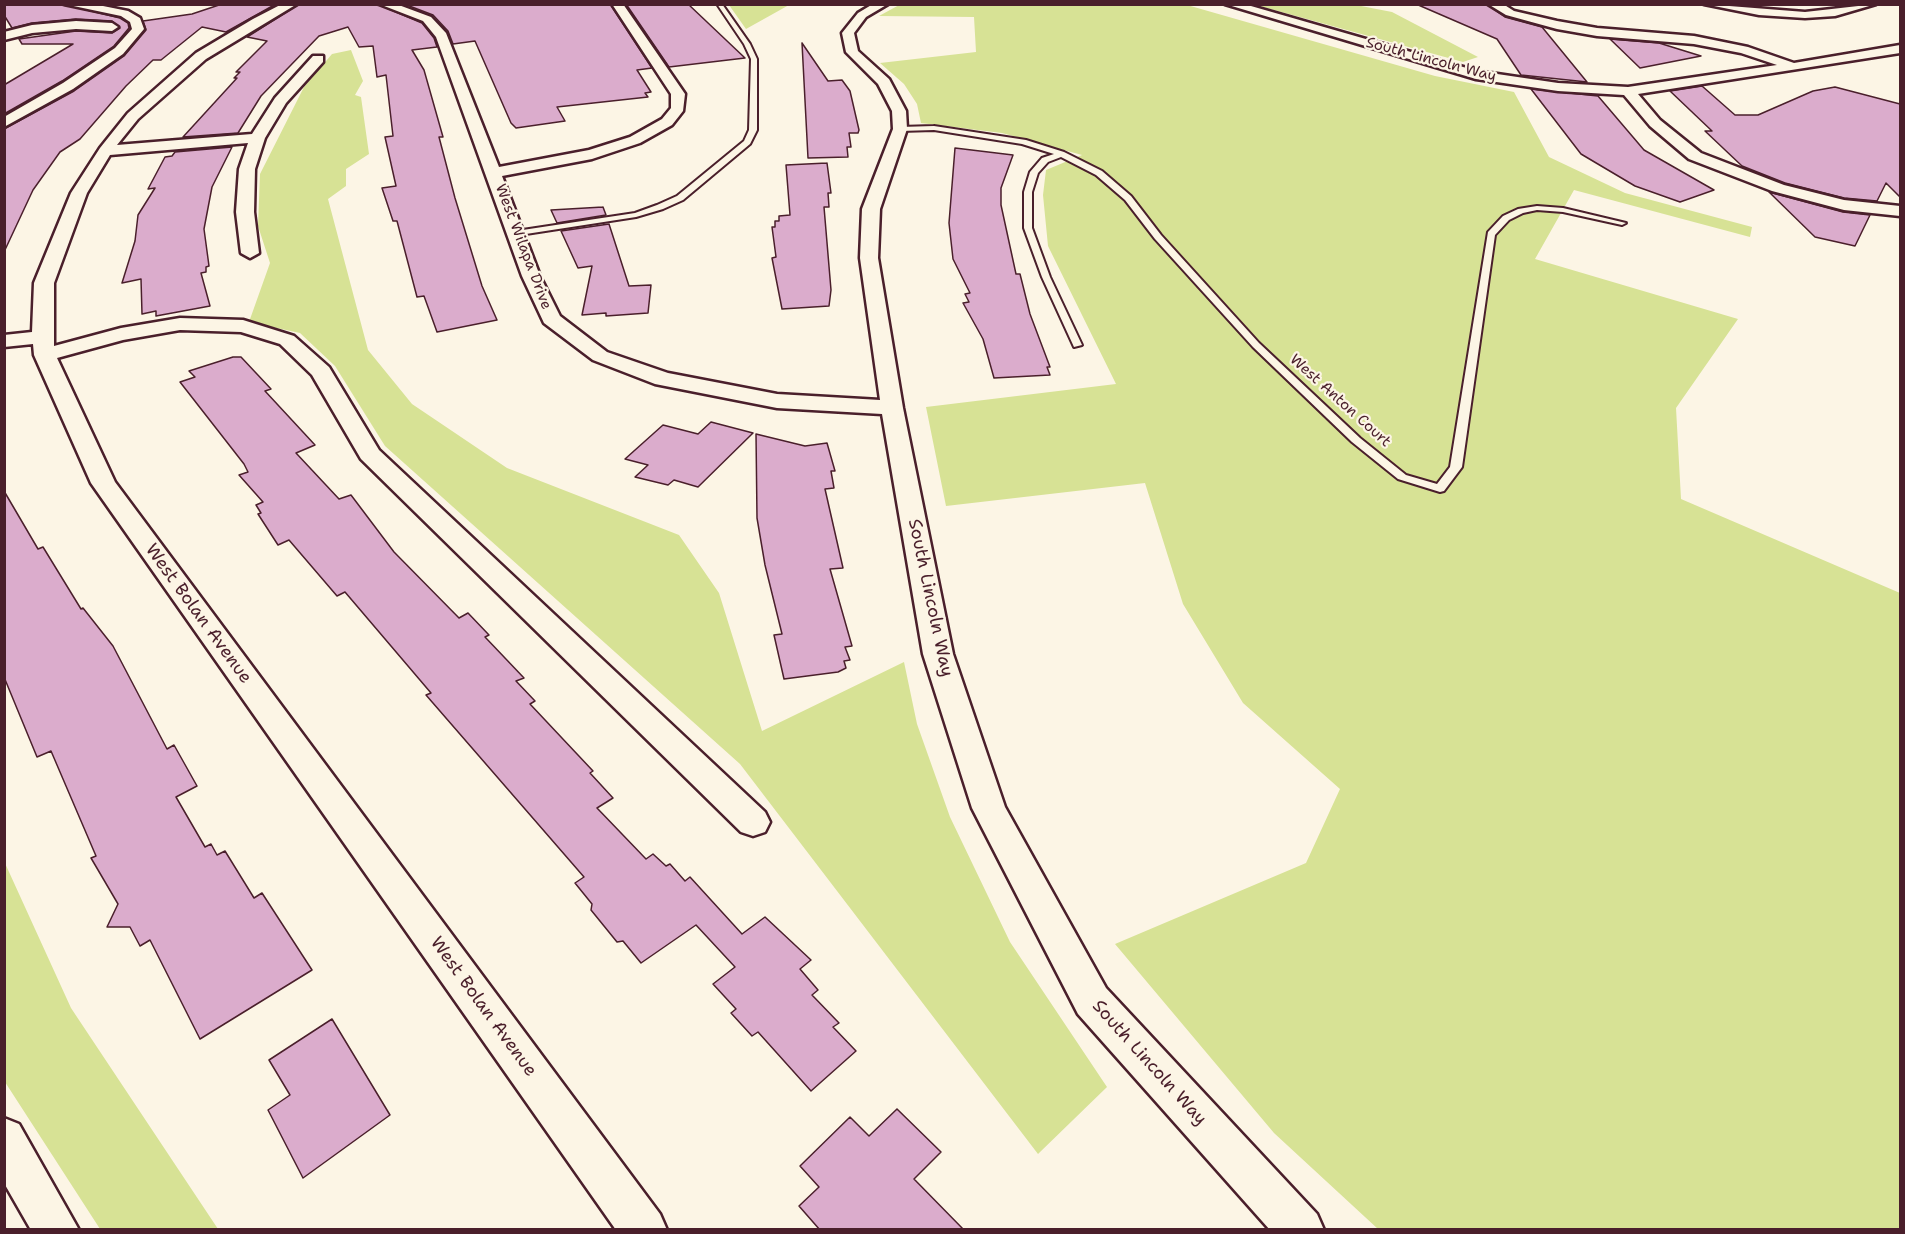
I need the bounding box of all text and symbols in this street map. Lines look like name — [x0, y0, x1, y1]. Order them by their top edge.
street label: South Lincoln Way — [1364, 34, 1498, 86]
street label: West Wilapa Drive — [491, 182, 555, 312]
street label: West Anton Court — [1286, 351, 1394, 451]
street label: South Lincoln Way — [903, 517, 957, 679]
street label: West Bolan Avenue — [140, 540, 256, 688]
street label: West Bolan Avenue — [425, 933, 541, 1081]
street label: South Lincoln Way — [1087, 996, 1211, 1130]

